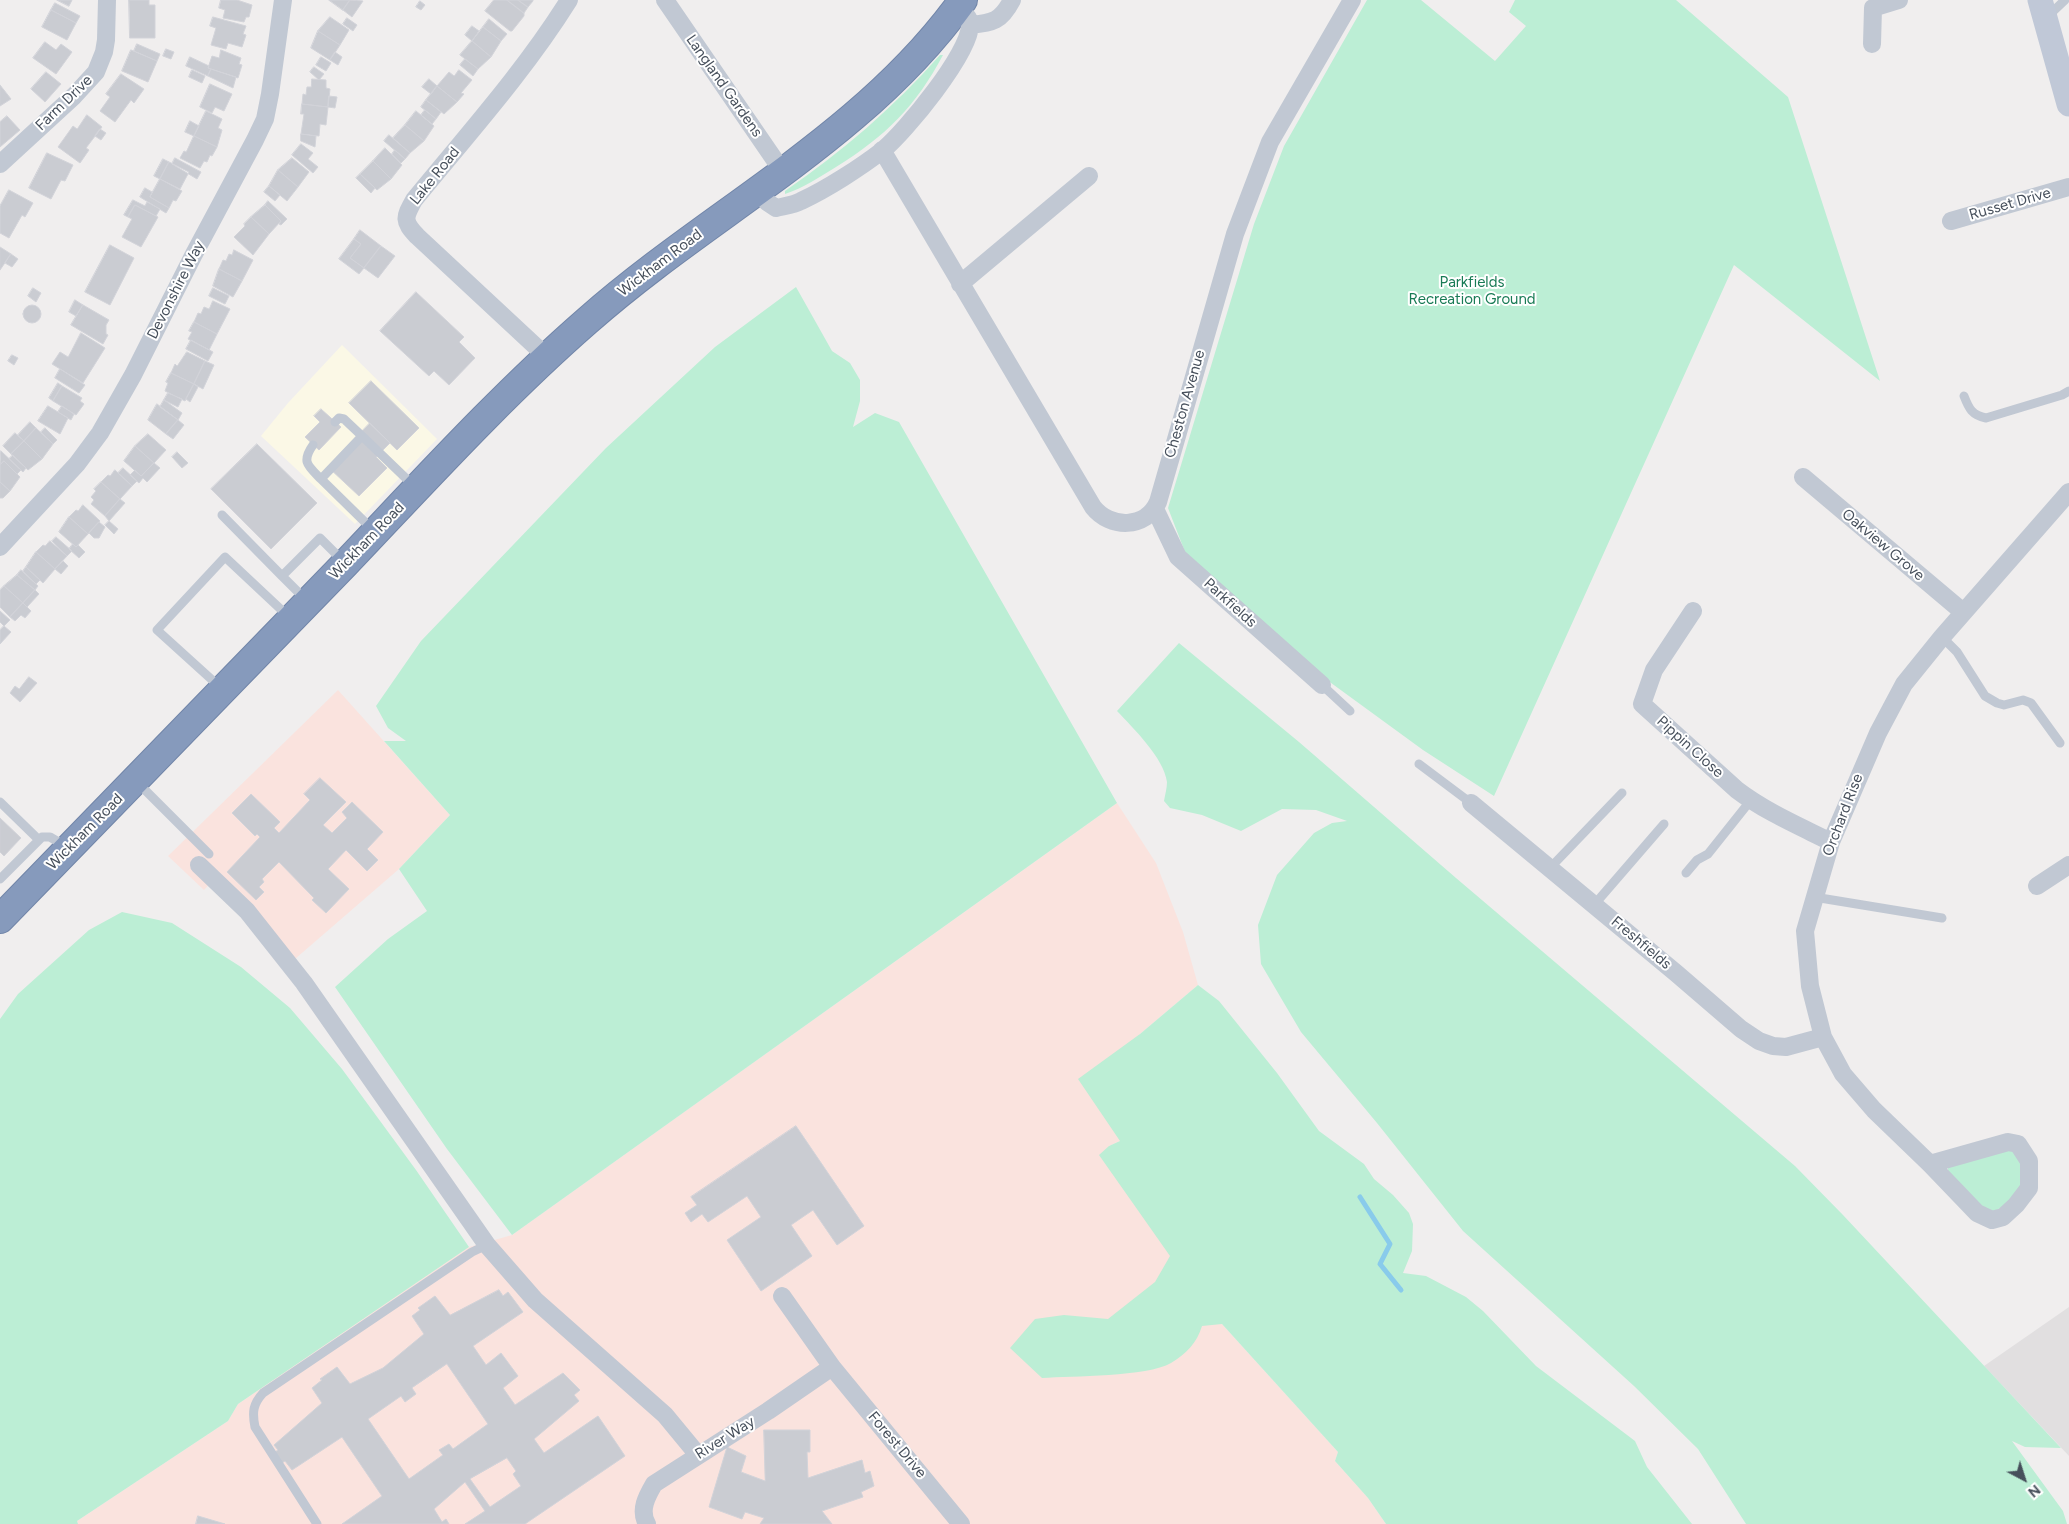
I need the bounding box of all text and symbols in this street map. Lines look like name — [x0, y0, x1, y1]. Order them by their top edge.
street label: Langland Gardens — [682, 31, 766, 141]
street label: Farm Drive — [32, 72, 96, 134]
street label: Lake Road — [406, 144, 464, 208]
street label: Russet Drive — [1967, 184, 2053, 224]
street label: Wickham Road — [615, 226, 705, 300]
street label: Devonshire Way — [143, 238, 209, 342]
park label: Parkfields Recreation Ground — [1408, 274, 1536, 309]
street label: Cheston Avenue — [1161, 348, 1209, 460]
street label: Wickham Road — [326, 499, 408, 583]
street label: Oakview Grove — [1838, 505, 1928, 585]
street label: Parkfields — [1200, 575, 1260, 631]
street label: Pippin Close — [1653, 712, 1727, 782]
street label: Orchard Rise — [1819, 771, 1867, 859]
street label: Wickham Road — [43, 790, 127, 874]
street label: Freshfields — [1607, 913, 1675, 973]
street label: Forest Drive — [864, 1408, 930, 1482]
street label: River Way — [692, 1413, 758, 1463]
north arrow — [1999, 1454, 2049, 1504]
text: N — [2024, 1481, 2044, 1501]

